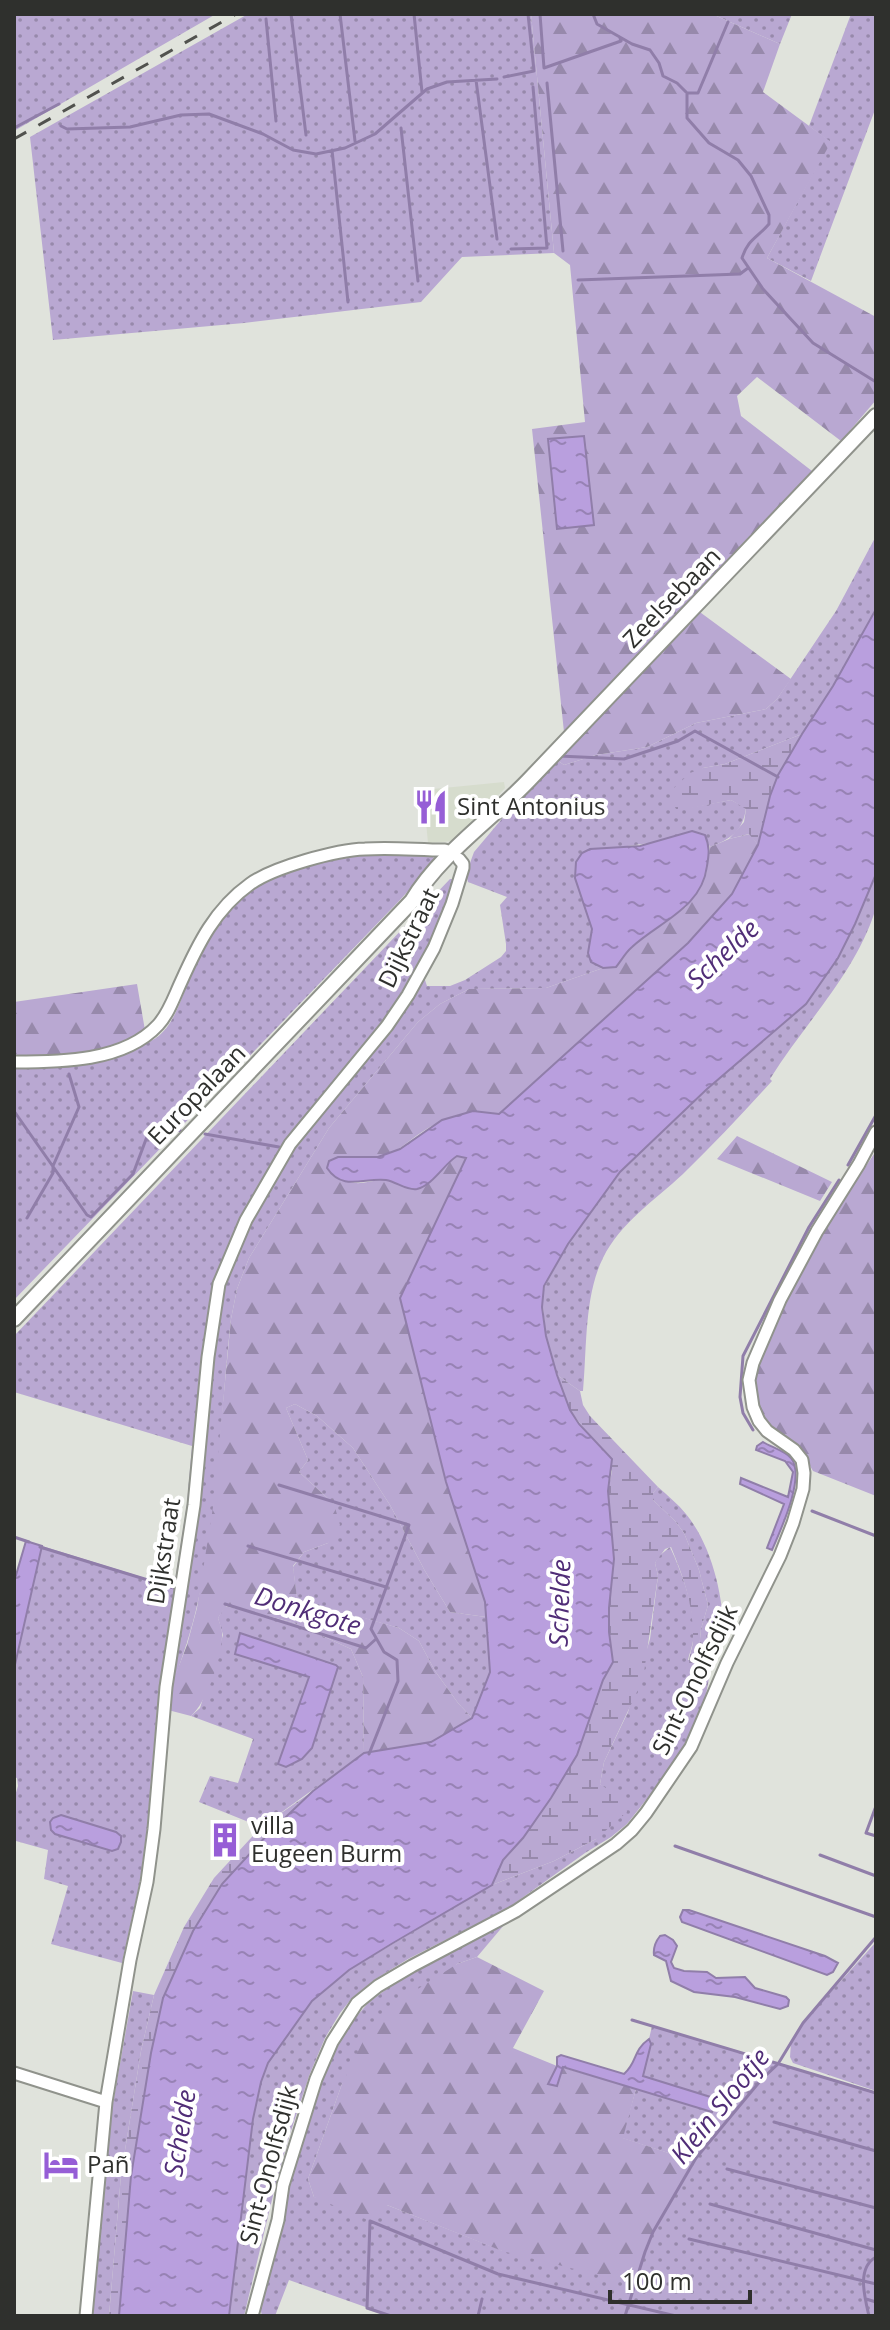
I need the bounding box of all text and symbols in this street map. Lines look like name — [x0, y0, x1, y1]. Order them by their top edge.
street label: Zeelsebaan — [615, 540, 727, 654]
restaurant icon: Sint Antonius — [412, 788, 450, 826]
place label: Sint Antonius — [457, 789, 606, 822]
street label: Dijkstraat — [369, 882, 446, 993]
water label: Schelde — [678, 910, 767, 996]
street label: Europalaan — [140, 1037, 252, 1151]
street label: Dijkstraat — [138, 1495, 187, 1606]
water label: Schelde — [539, 1559, 579, 1647]
water label: Donkgote — [251, 1577, 366, 1643]
street label: Sint-Onolfsdijk — [643, 1599, 744, 1760]
place label: villa Eugeen Burm — [251, 1808, 402, 1869]
building icon: villa Eugeen Burm — [206, 1821, 244, 1859]
water label: Klein Slootje — [661, 2040, 777, 2171]
street label: Sint-Onolfsdijk — [231, 2081, 305, 2248]
water label: Schelde — [154, 2087, 204, 2179]
hotel icon: Pañ — [42, 2146, 80, 2184]
place label: Pañ — [87, 2147, 130, 2180]
scale bar — [610, 2254, 750, 2304]
text: 100 m — [622, 2264, 692, 2297]

